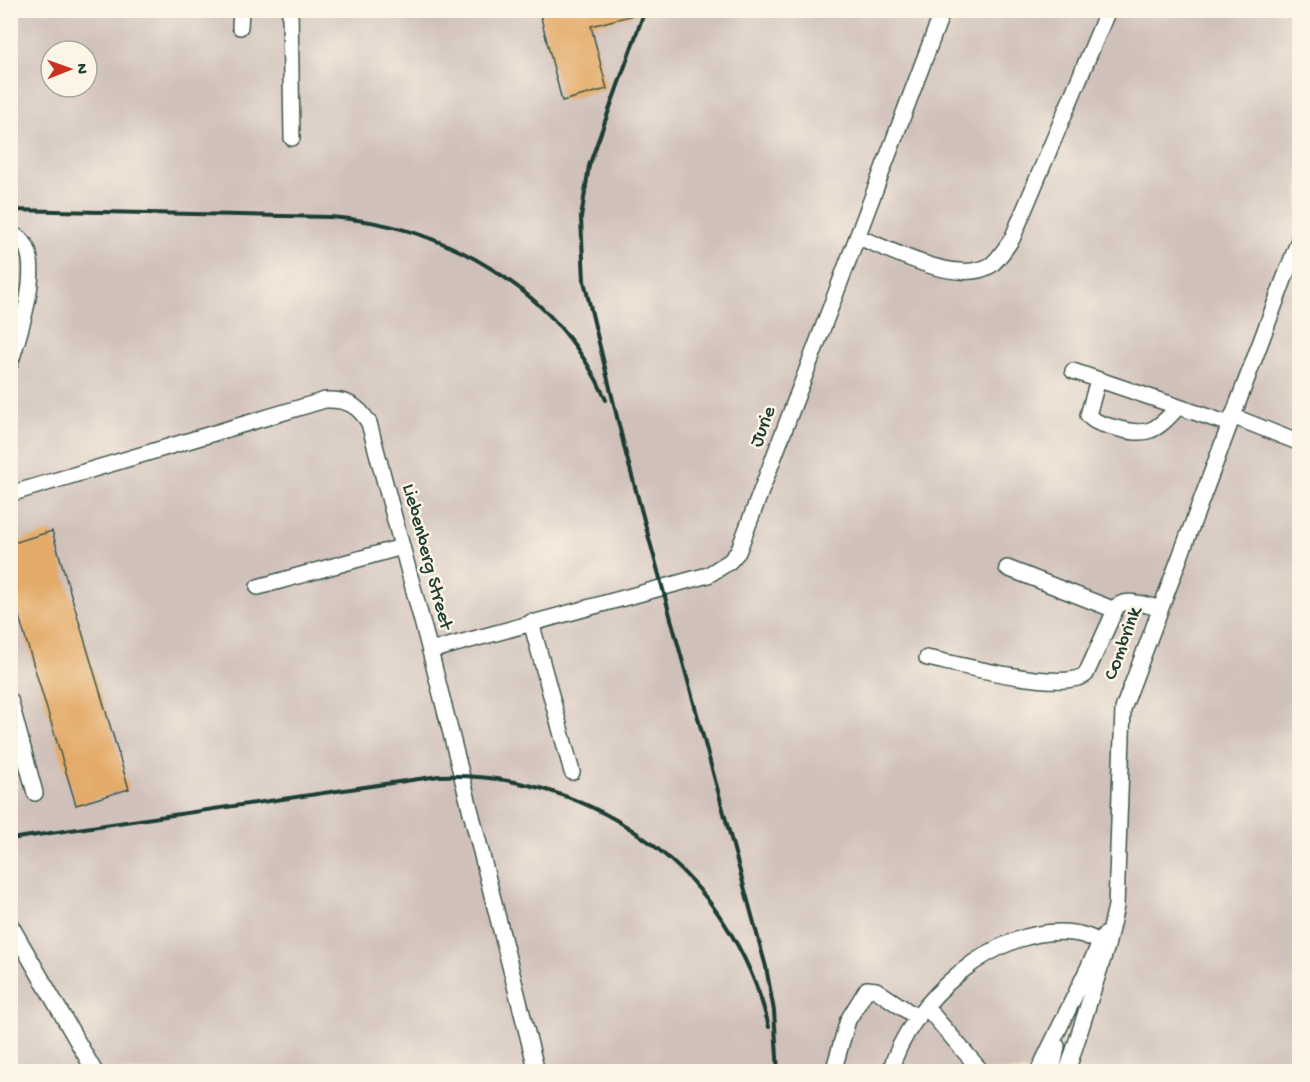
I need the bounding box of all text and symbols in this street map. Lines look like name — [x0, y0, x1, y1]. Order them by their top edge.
north arrow — [39, 39, 99, 99]
text: N — [71, 63, 90, 75]
street label: Jurie — [746, 403, 782, 451]
street label: Liebenberg Street — [396, 482, 457, 634]
street label: Combrink — [1100, 602, 1148, 684]

